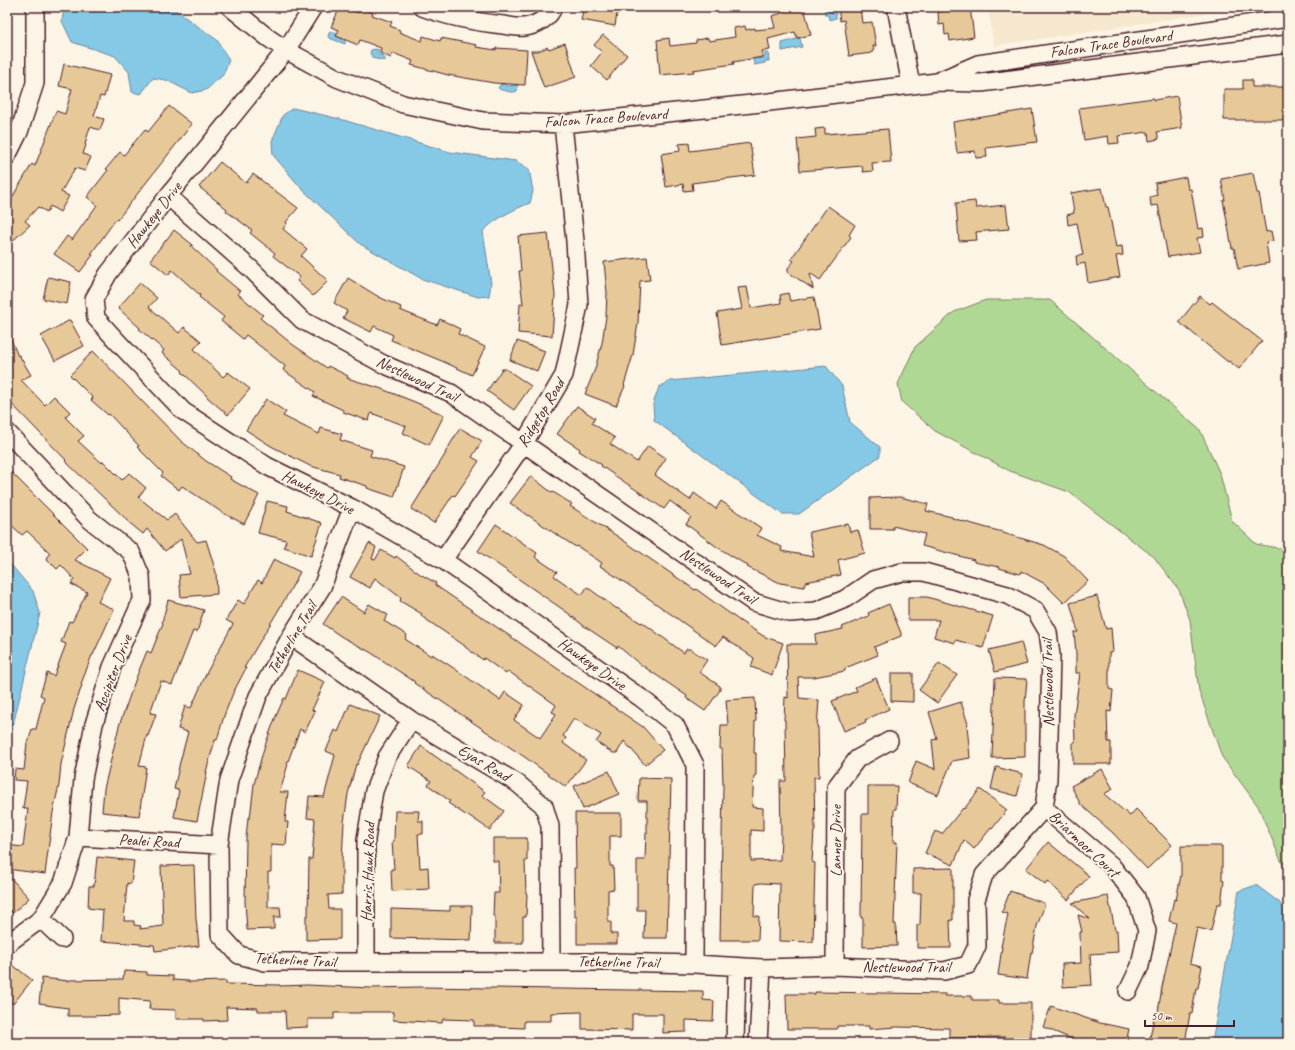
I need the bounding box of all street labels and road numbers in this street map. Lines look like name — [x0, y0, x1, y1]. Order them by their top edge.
street label: Falcon Trace Boulevard — [1049, 25, 1176, 62]
street label: Falcon Trace Boulevard — [544, 104, 671, 132]
street label: Hawkeye Drive — [122, 177, 187, 252]
street label: Nestlewood Trail — [373, 351, 464, 408]
street label: Ridgetop Road — [513, 373, 571, 451]
street label: Hawkeye Drive — [279, 465, 359, 520]
street label: Nestlewood Trail — [676, 543, 763, 611]
street label: Tetherline Trail — [263, 595, 323, 678]
street label: Accipiter Drive — [89, 630, 137, 714]
street label: Hawkeye Drive — [554, 633, 631, 696]
street label: Nestlewood Trail — [1037, 636, 1059, 727]
street label: Eyas Road — [454, 740, 516, 788]
street label: Lanner Drive — [826, 803, 846, 877]
street label: Briarmoor Court — [1044, 806, 1125, 884]
street label: Harris Hawk Road — [356, 819, 380, 922]
street label: Pealei Road — [118, 829, 182, 853]
street label: Tetherline Trail — [254, 948, 339, 972]
street label: Tetherline Trail — [577, 951, 662, 973]
street label: Nestlewood Trail — [862, 957, 953, 977]

